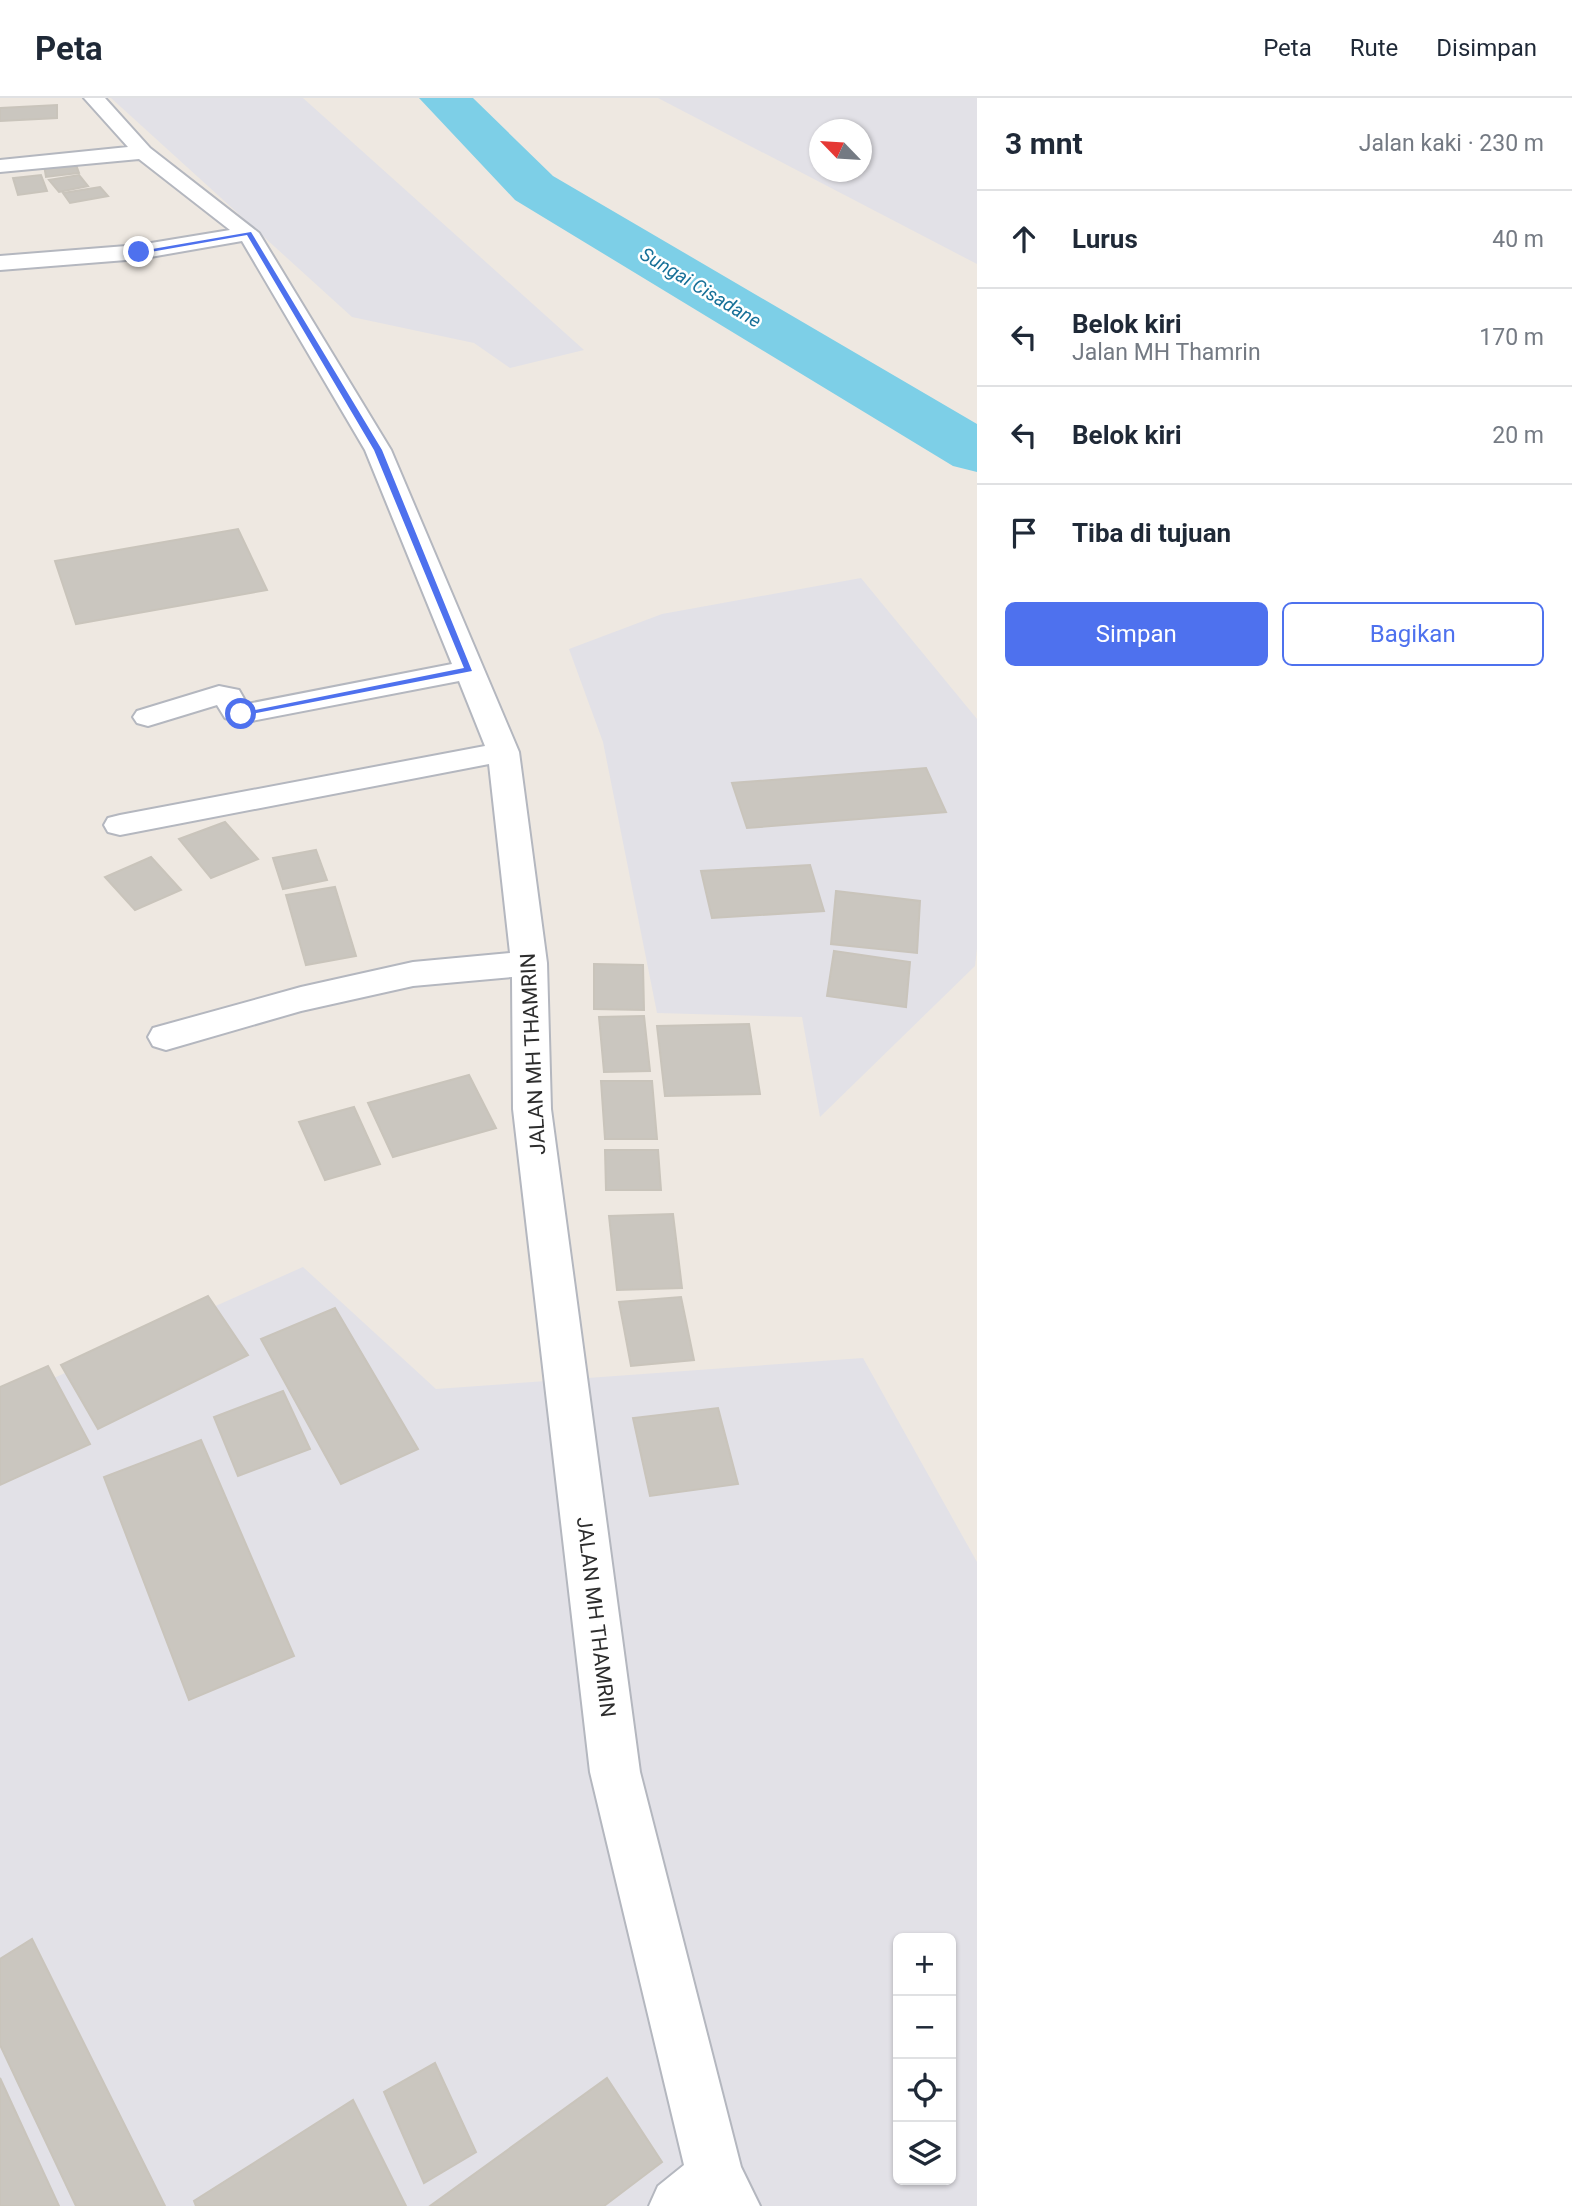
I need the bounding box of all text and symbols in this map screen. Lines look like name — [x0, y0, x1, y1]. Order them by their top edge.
text: Peta — [35, 29, 103, 68]
text: Peta — [1263, 34, 1312, 62]
text: Rute — [1350, 34, 1398, 62]
text: Disimpan — [1436, 34, 1537, 62]
north arrow — [809, 119, 872, 182]
text: 3 mnt — [1005, 126, 1083, 161]
text: Jalan kaki · 230 m — [1359, 130, 1544, 157]
icon: ahead — [1005, 220, 1043, 258]
text: Lurus — [1072, 224, 1138, 254]
text: 40 m — [1492, 226, 1544, 253]
route end — [123, 236, 154, 267]
water label: Sungai Cisadane — [636, 242, 766, 333]
text: Belok kiri — [1072, 309, 1182, 339]
icon: left — [1005, 318, 1043, 356]
text: 170 m — [1479, 324, 1544, 351]
text: Jalan MH Thamrin — [1072, 339, 1261, 366]
icon: left — [1005, 416, 1043, 454]
text: Belok kiri — [1072, 420, 1182, 450]
text: 20 m — [1492, 422, 1544, 449]
icon: arrive — [1005, 514, 1043, 552]
text: Tiba di tujuan — [1072, 518, 1231, 548]
button: Simpan — [1005, 602, 1268, 666]
button: Bagikan — [1282, 602, 1544, 666]
route start — [225, 698, 256, 729]
street label: JALAN MH THAMRIN — [516, 953, 550, 1155]
street label: JALAN MH THAMRIN — [572, 1515, 620, 1719]
map controls — [893, 1933, 956, 2185]
button: + — [893, 1933, 956, 1996]
button: − — [893, 1996, 956, 2059]
button: locate — [893, 2059, 956, 2122]
button: layers — [893, 2122, 956, 2185]

